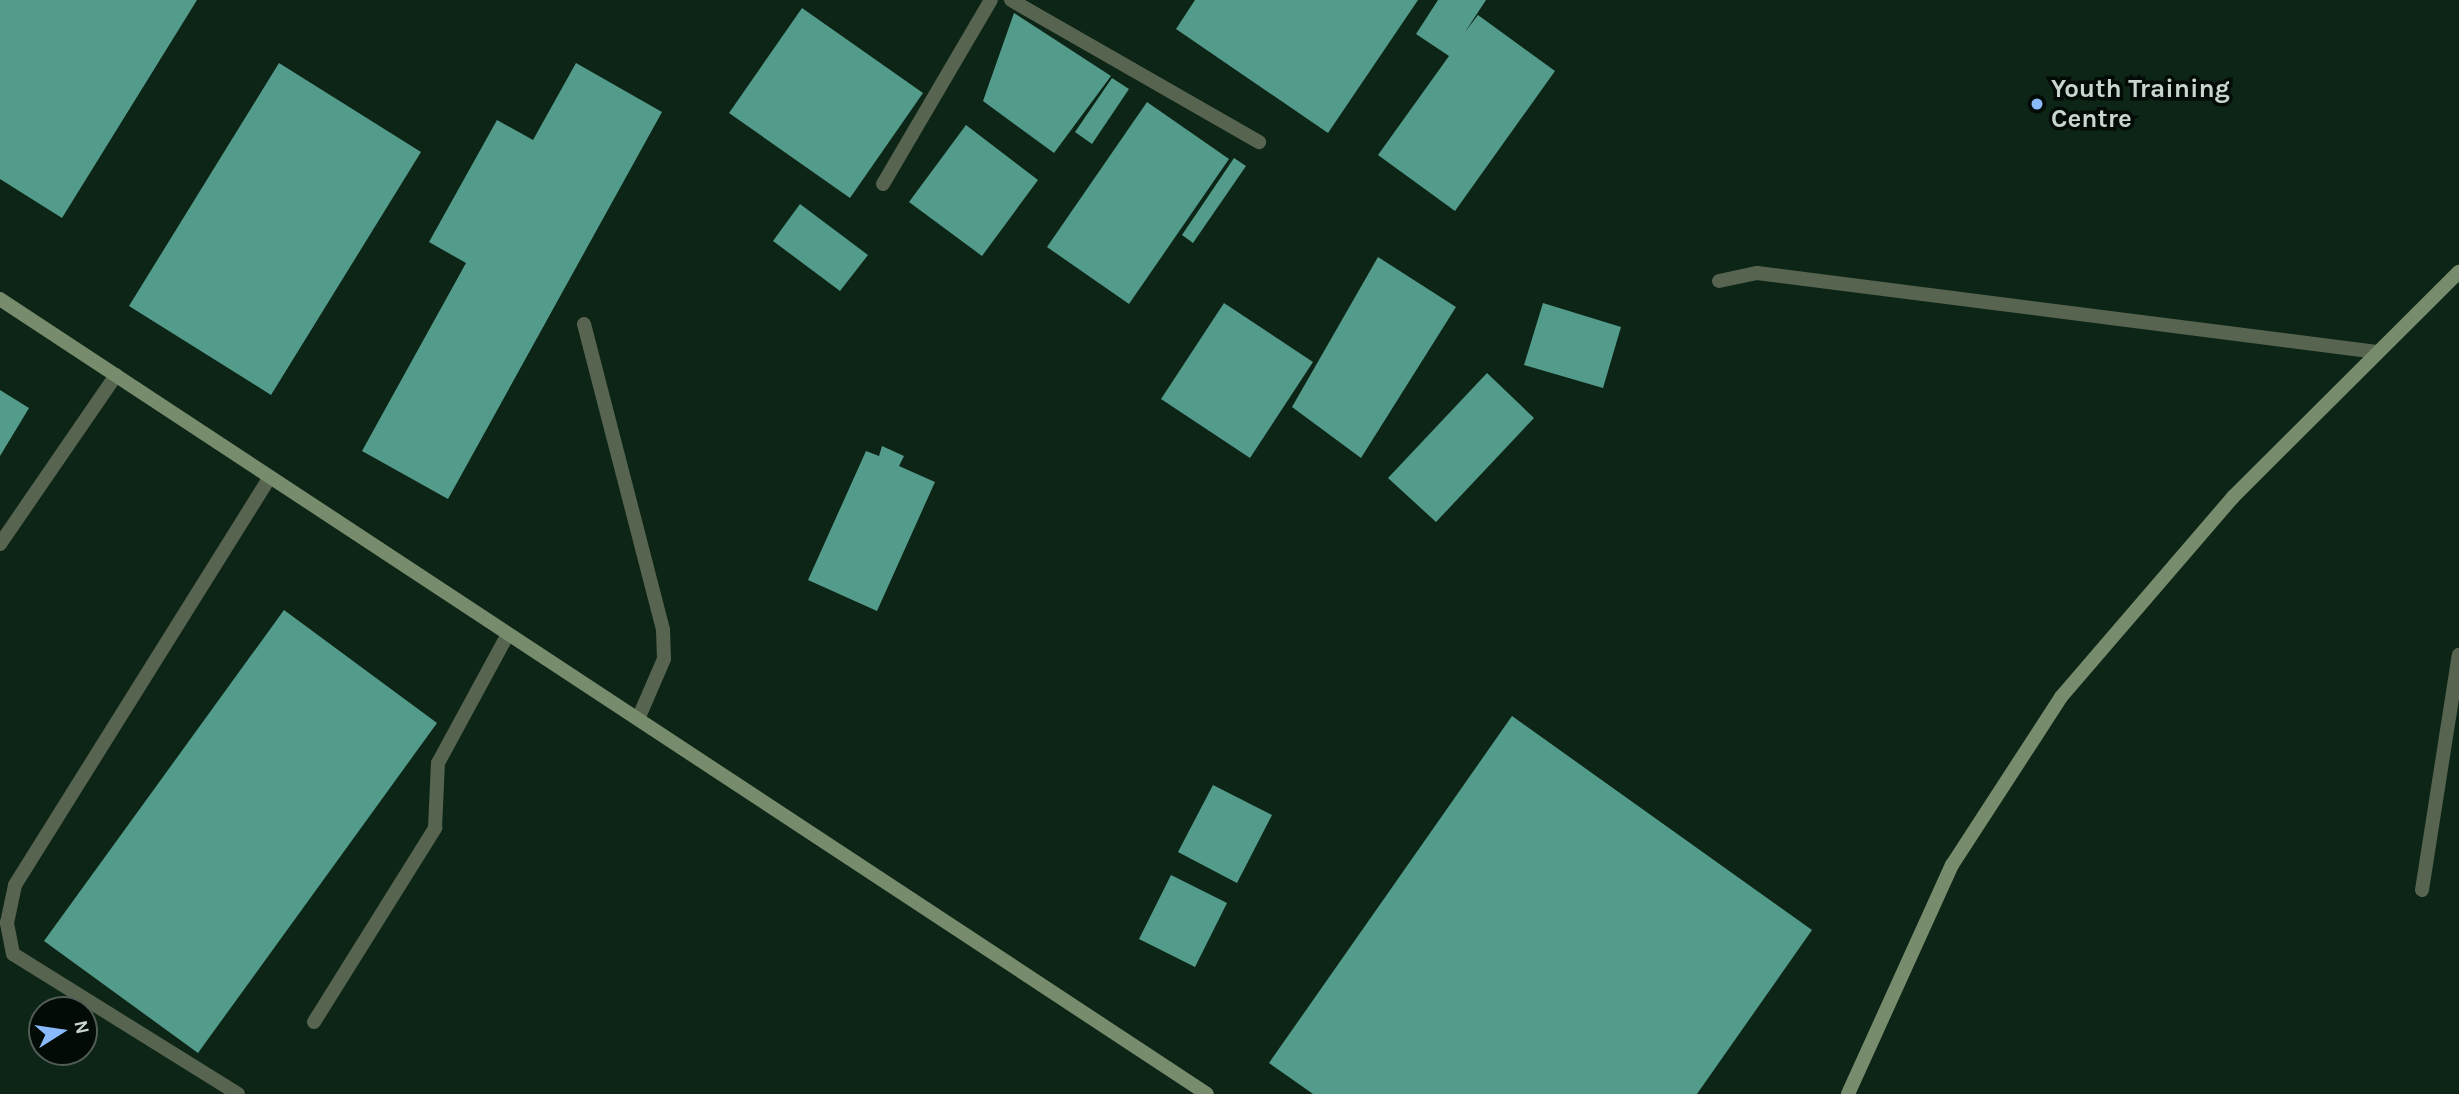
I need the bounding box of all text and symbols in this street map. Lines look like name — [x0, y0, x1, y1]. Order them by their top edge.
place label: Youth Training Centre — [2051, 73, 2230, 134]
marker: Youth Training Centre — [2029, 96, 2045, 112]
north arrow — [28, 996, 98, 1066]
text: N — [69, 1018, 94, 1036]

